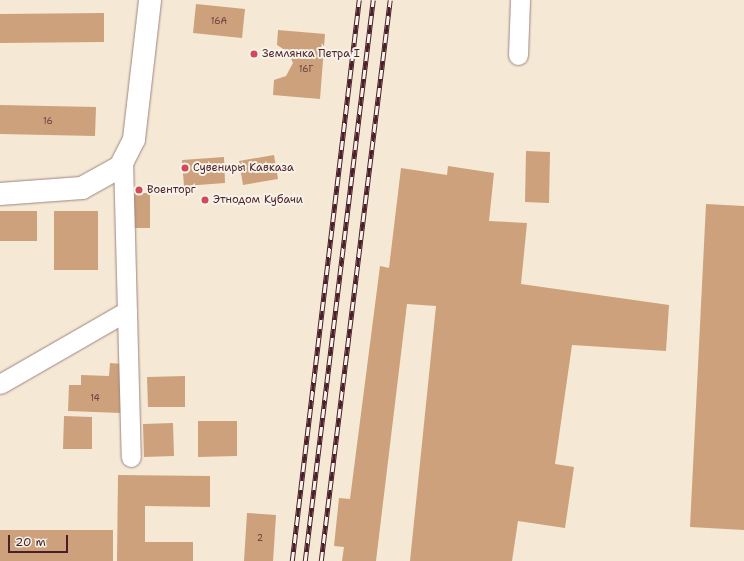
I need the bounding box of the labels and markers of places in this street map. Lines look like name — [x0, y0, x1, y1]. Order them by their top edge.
place label: Землянка Петра I — [262, 47, 360, 61]
marker: Землянка Петра I — [249, 49, 259, 59]
place label: Сувениры Кавказа — [193, 161, 294, 175]
marker: Сувениры Кавказа — [180, 163, 190, 173]
place label: Военторг — [147, 183, 196, 197]
marker: Военторг — [134, 185, 144, 195]
place label: Этнодом Кубачи — [213, 193, 303, 207]
marker: Этнодом Кубачи — [200, 195, 210, 205]

